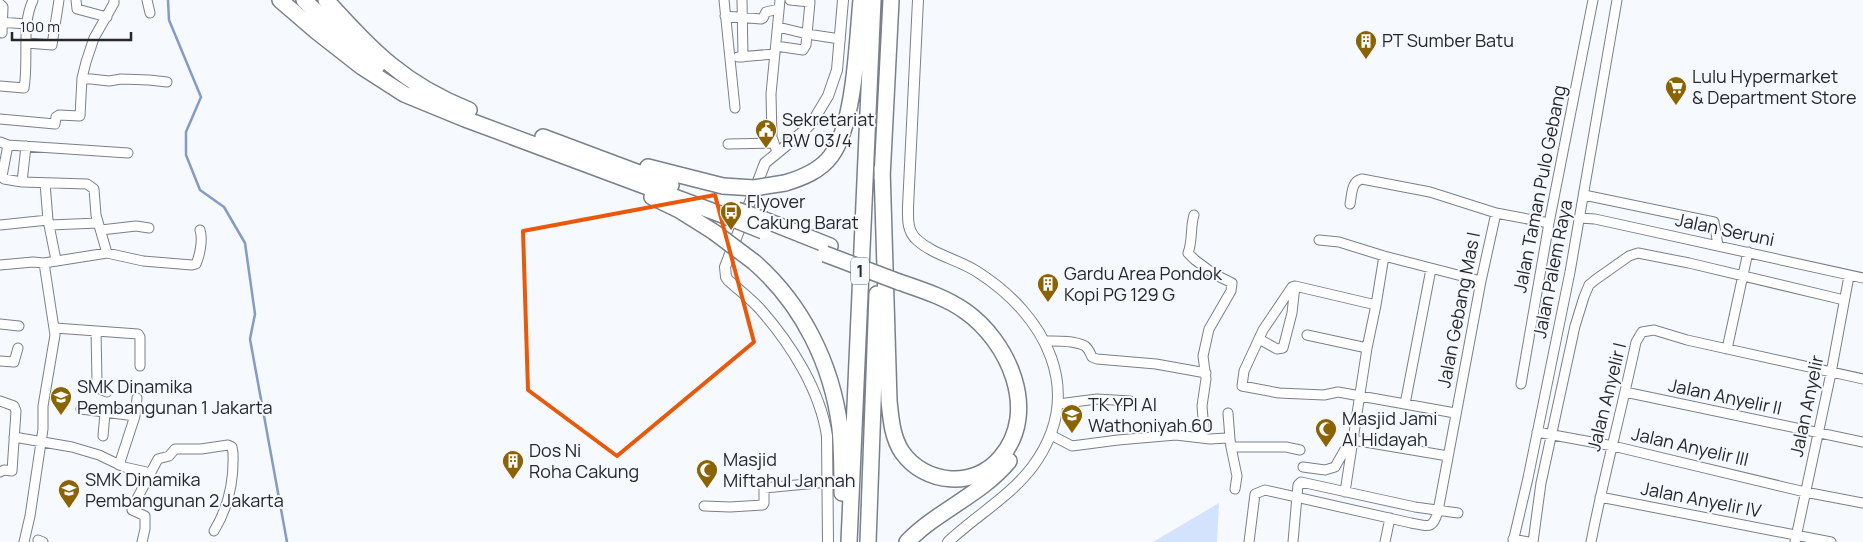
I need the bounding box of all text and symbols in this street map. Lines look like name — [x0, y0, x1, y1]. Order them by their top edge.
scale bar — [12, 10, 131, 42]
text: 100 m — [20, 16, 60, 37]
place label: PT Sumber Batu — [1382, 28, 1514, 52]
building icon: PT Sumber Batu — [1354, 29, 1378, 60]
place label: Lulu Hypermarket & Department Store — [1692, 64, 1856, 109]
supermarket icon: Lulu Hypermarket & Department Store — [1664, 75, 1688, 106]
street label: Jalan Taman Pulo Gebang — [1507, 83, 1571, 295]
place label: Sekretariat RW 03/4 — [782, 107, 875, 152]
public building icon: Sekretariat RW 03/4 — [754, 118, 778, 149]
place label: Flyover Cakung Barat — [747, 189, 859, 234]
street label: Jalan Palem Raya — [1527, 198, 1577, 340]
bus stop icon: Flyover Cakung Barat — [719, 200, 743, 231]
street label: Jalan Seruni — [1674, 207, 1777, 251]
street label: Jalan Gebang Mas I — [1431, 230, 1485, 390]
road number: 1 — [851, 258, 869, 284]
place label: Gardu Area Pondok Kopi PG 129 G — [1064, 261, 1223, 306]
building icon: Gardu Area Pondok Kopi PG 129 G — [1036, 272, 1060, 303]
street label: Jalan Anyelir I — [1581, 340, 1631, 453]
street label: Jalan Anyelir — [1784, 352, 1829, 459]
street label: Jalan Anyelir II — [1666, 372, 1784, 420]
place label: SMK Dinamika Pembangunan 1 Jakarta — [77, 374, 273, 419]
school or university icon: SMK Dinamika Pembangunan 1 Jakarta — [49, 385, 73, 416]
place label: TK YPI Al Wathoniyah 60 — [1088, 392, 1213, 437]
school or university icon: TK YPI Al Wathoniyah 60 — [1060, 403, 1084, 434]
place label: Masjid Jami Al Hidayah — [1342, 406, 1437, 451]
mosque icon: Masjid Jami Al Hidayah — [1314, 417, 1338, 448]
street label: Jalan Anyelir III — [1629, 421, 1751, 471]
place label: Dos Ni Roha Cakung — [529, 438, 639, 483]
place label: Masjid Miftahul Jannah — [723, 447, 856, 492]
building icon: Dos Ni Roha Cakung — [501, 449, 525, 480]
mosque icon: Masjid Miftahul Jannah — [695, 458, 719, 489]
place label: SMK Dinamika Pembangunan 2 Jakarta — [85, 467, 284, 512]
street label: Jalan Anyelir IV — [1639, 476, 1763, 522]
school or university icon: SMK Dinamika Pembangunan 2 Jakarta — [57, 478, 81, 509]

